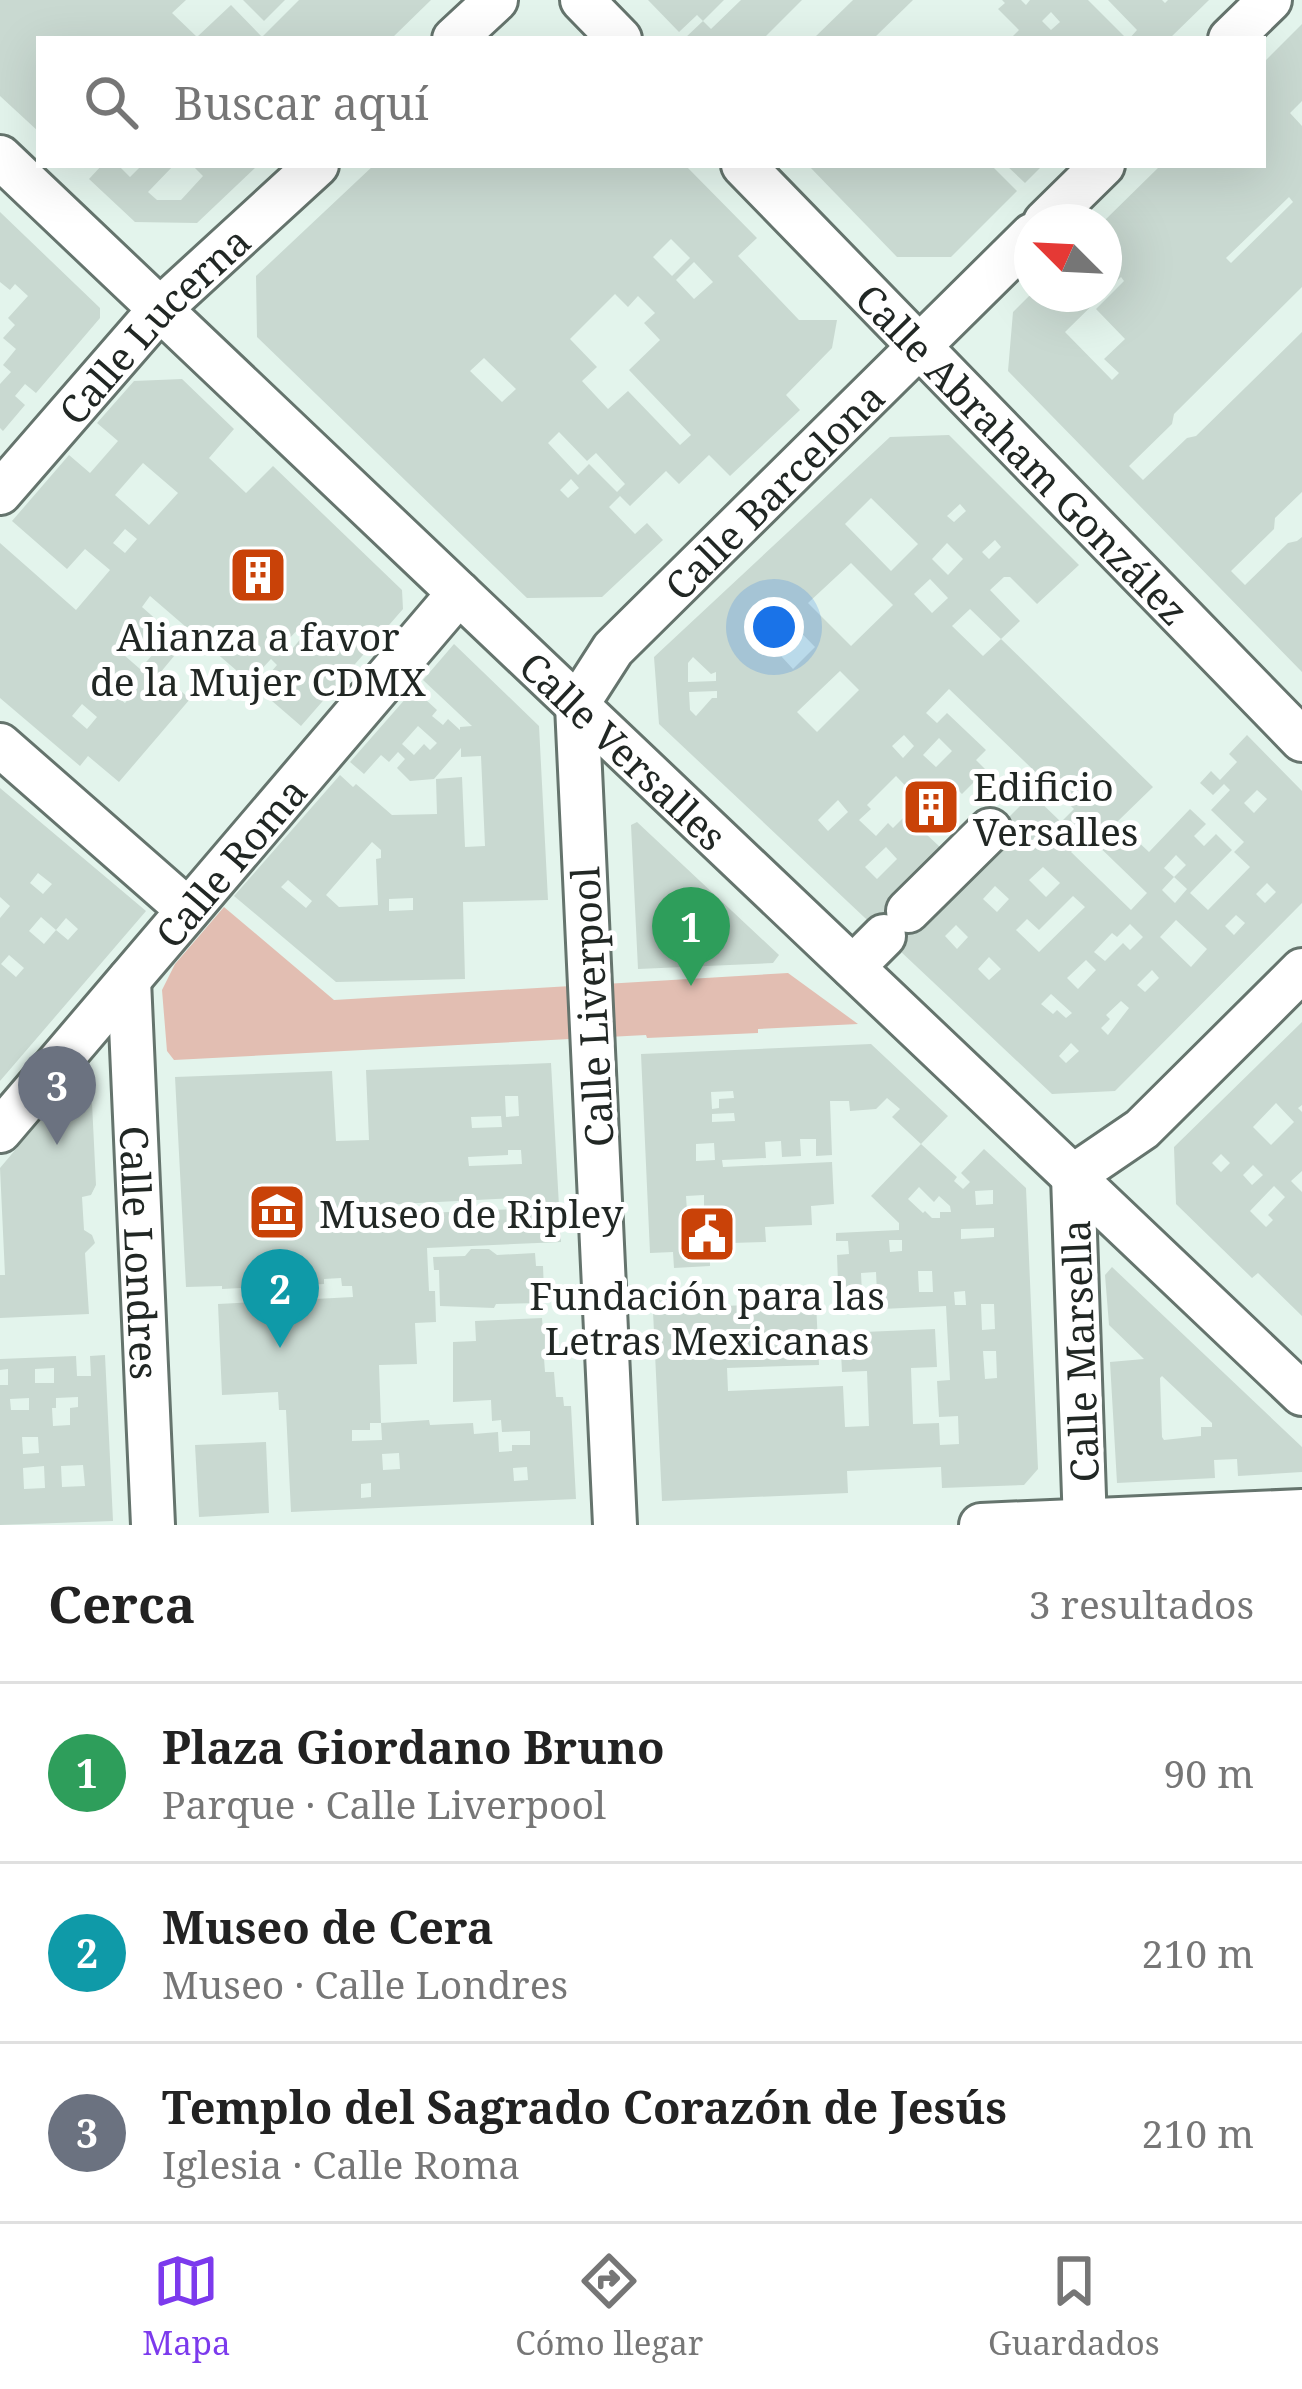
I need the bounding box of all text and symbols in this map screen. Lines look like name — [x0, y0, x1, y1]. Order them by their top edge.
search box — [36, 36, 1266, 168]
icon: search — [78, 69, 144, 135]
text: Buscar aquí — [174, 72, 429, 133]
north arrow — [1014, 204, 1122, 312]
street label: Calle Lucerna — [46, 214, 260, 435]
street label: Calle Abraham González — [845, 271, 1201, 635]
street label: Calle Barcelona — [652, 370, 895, 611]
building icon: Alianza a favor de la Mujer CDMX — [227, 544, 289, 606]
your location — [744, 597, 804, 657]
place label: Alianza a favor de la Mujer CDMX — [90, 609, 426, 707]
street label: Calle Versalles — [509, 639, 739, 861]
place label: Edificio Versalles — [973, 759, 1138, 857]
street label: Calle Roma — [142, 765, 317, 958]
building icon: Edificio Versalles — [900, 776, 962, 838]
street label: Calle Liverpool — [557, 865, 625, 1149]
pin: 1 — [652, 887, 730, 986]
pin: 3 — [18, 1046, 96, 1145]
street label: Calle Londres — [109, 1125, 173, 1381]
museum icon: Museo de Ripley — [246, 1181, 308, 1243]
place label: Museo de Ripley — [319, 1186, 624, 1239]
public building icon: Fundación para las Letras Mexicanas — [676, 1203, 738, 1265]
street label: Calle Marsella — [1048, 1219, 1110, 1483]
pin: 2 — [241, 1249, 319, 1348]
place label: Fundación para las Letras Mexicanas — [529, 1268, 885, 1366]
text: Cerca — [48, 1568, 195, 1638]
text: 3 resultados — [1029, 1577, 1254, 1630]
text: Plaza Giordano Bruno — [162, 1716, 665, 1777]
text: 1 — [76, 1746, 98, 1799]
text: 90 m — [1163, 1746, 1254, 1799]
text: Parque · Calle Liverpool — [162, 1777, 606, 1830]
text: Museo de Cera — [162, 1896, 494, 1957]
text: 2 — [76, 1926, 98, 1979]
text: 210 m — [1142, 1926, 1254, 1979]
text: Museo · Calle Londres — [162, 1957, 568, 2010]
text: Templo del Sagrado Corazón de Jesús — [162, 2076, 1007, 2137]
text: 3 — [76, 2106, 98, 2159]
text: 210 m — [1142, 2106, 1254, 2159]
text: Iglesia · Calle Roma — [162, 2137, 520, 2190]
tab: Mapa — [142, 2248, 231, 2365]
tab: Cómo llegar — [515, 2248, 703, 2365]
tab: Guardados — [988, 2248, 1160, 2365]

